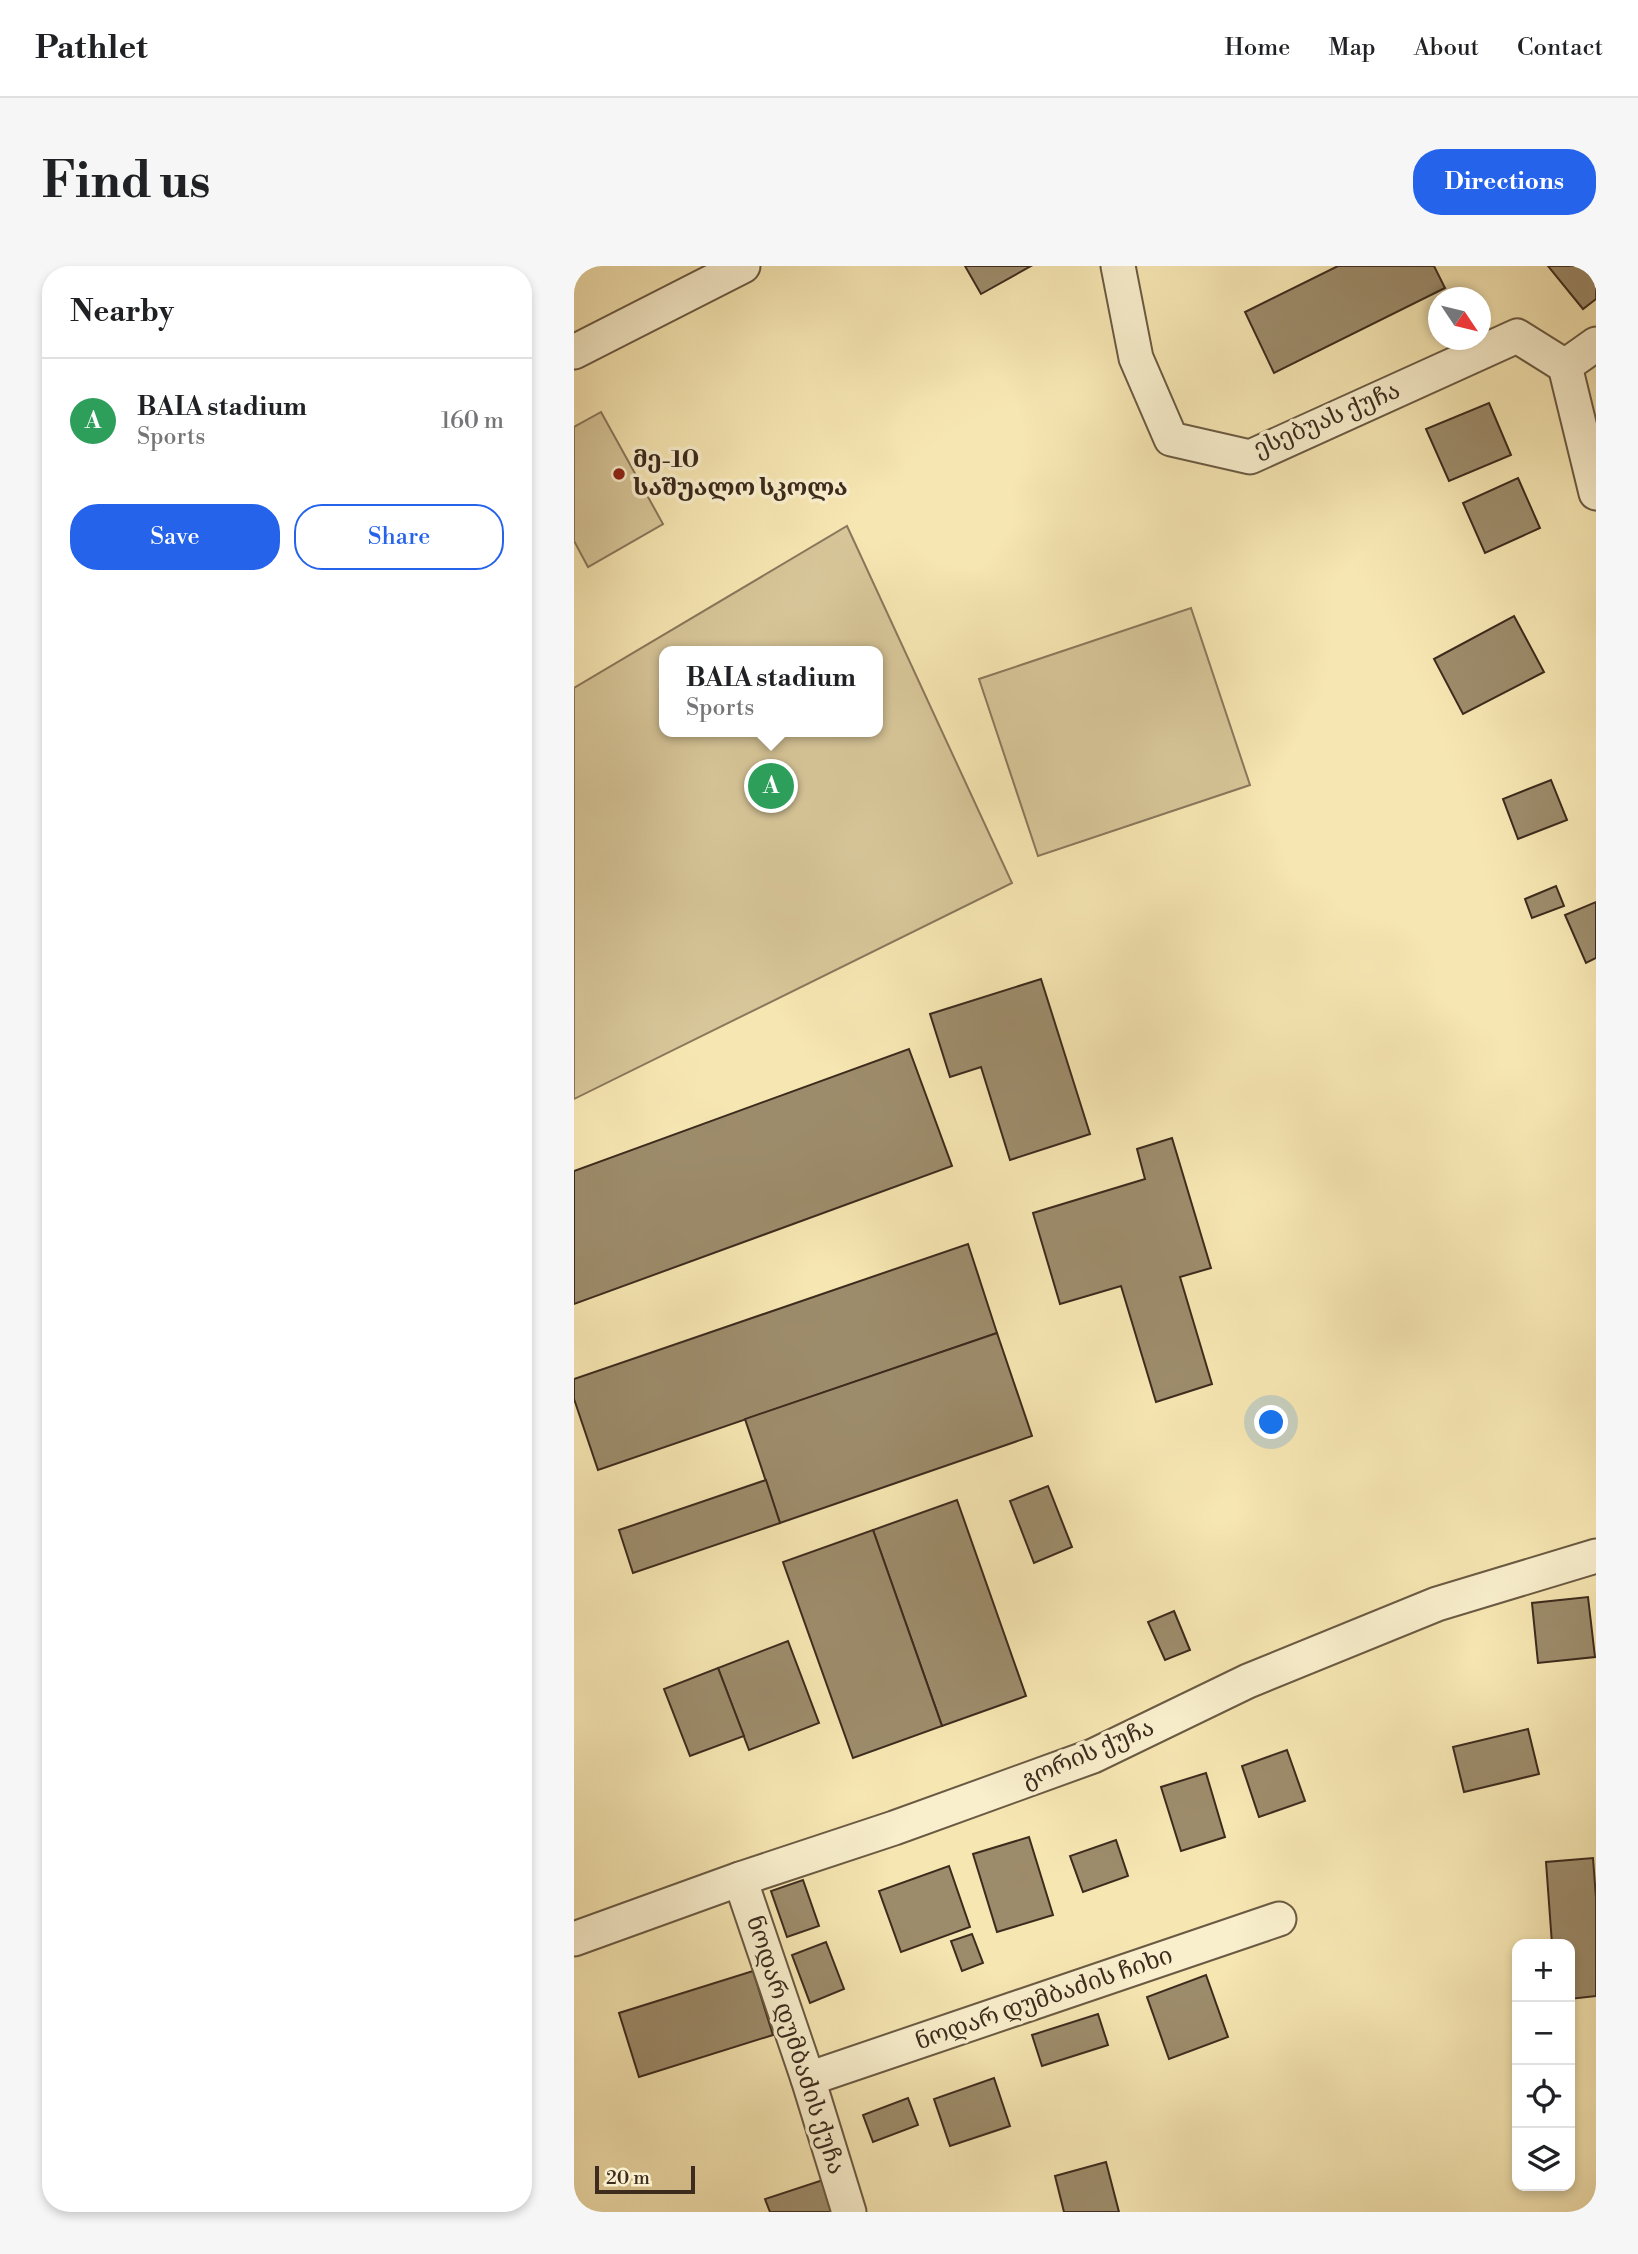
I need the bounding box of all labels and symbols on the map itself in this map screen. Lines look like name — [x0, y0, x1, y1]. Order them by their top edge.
north arrow — [1428, 287, 1491, 350]
street label: ესებუას ქუჩა — [1249, 376, 1405, 464]
place label: მე-10 საშუალო სკოლა — [633, 445, 848, 503]
marker: მე-10 საშუალო სკოლა — [611, 466, 627, 482]
pin: A — [748, 760, 794, 812]
your location — [1254, 1405, 1288, 1439]
street label: გორის ქუჩა — [1017, 1713, 1159, 1795]
street label: ნოდარ დუმბაძის ქუჩა — [739, 1912, 851, 2178]
street label: ნოდარ დუმბაძის ჩიხი — [911, 1941, 1177, 2057]
scale bar — [595, 2163, 695, 2195]

